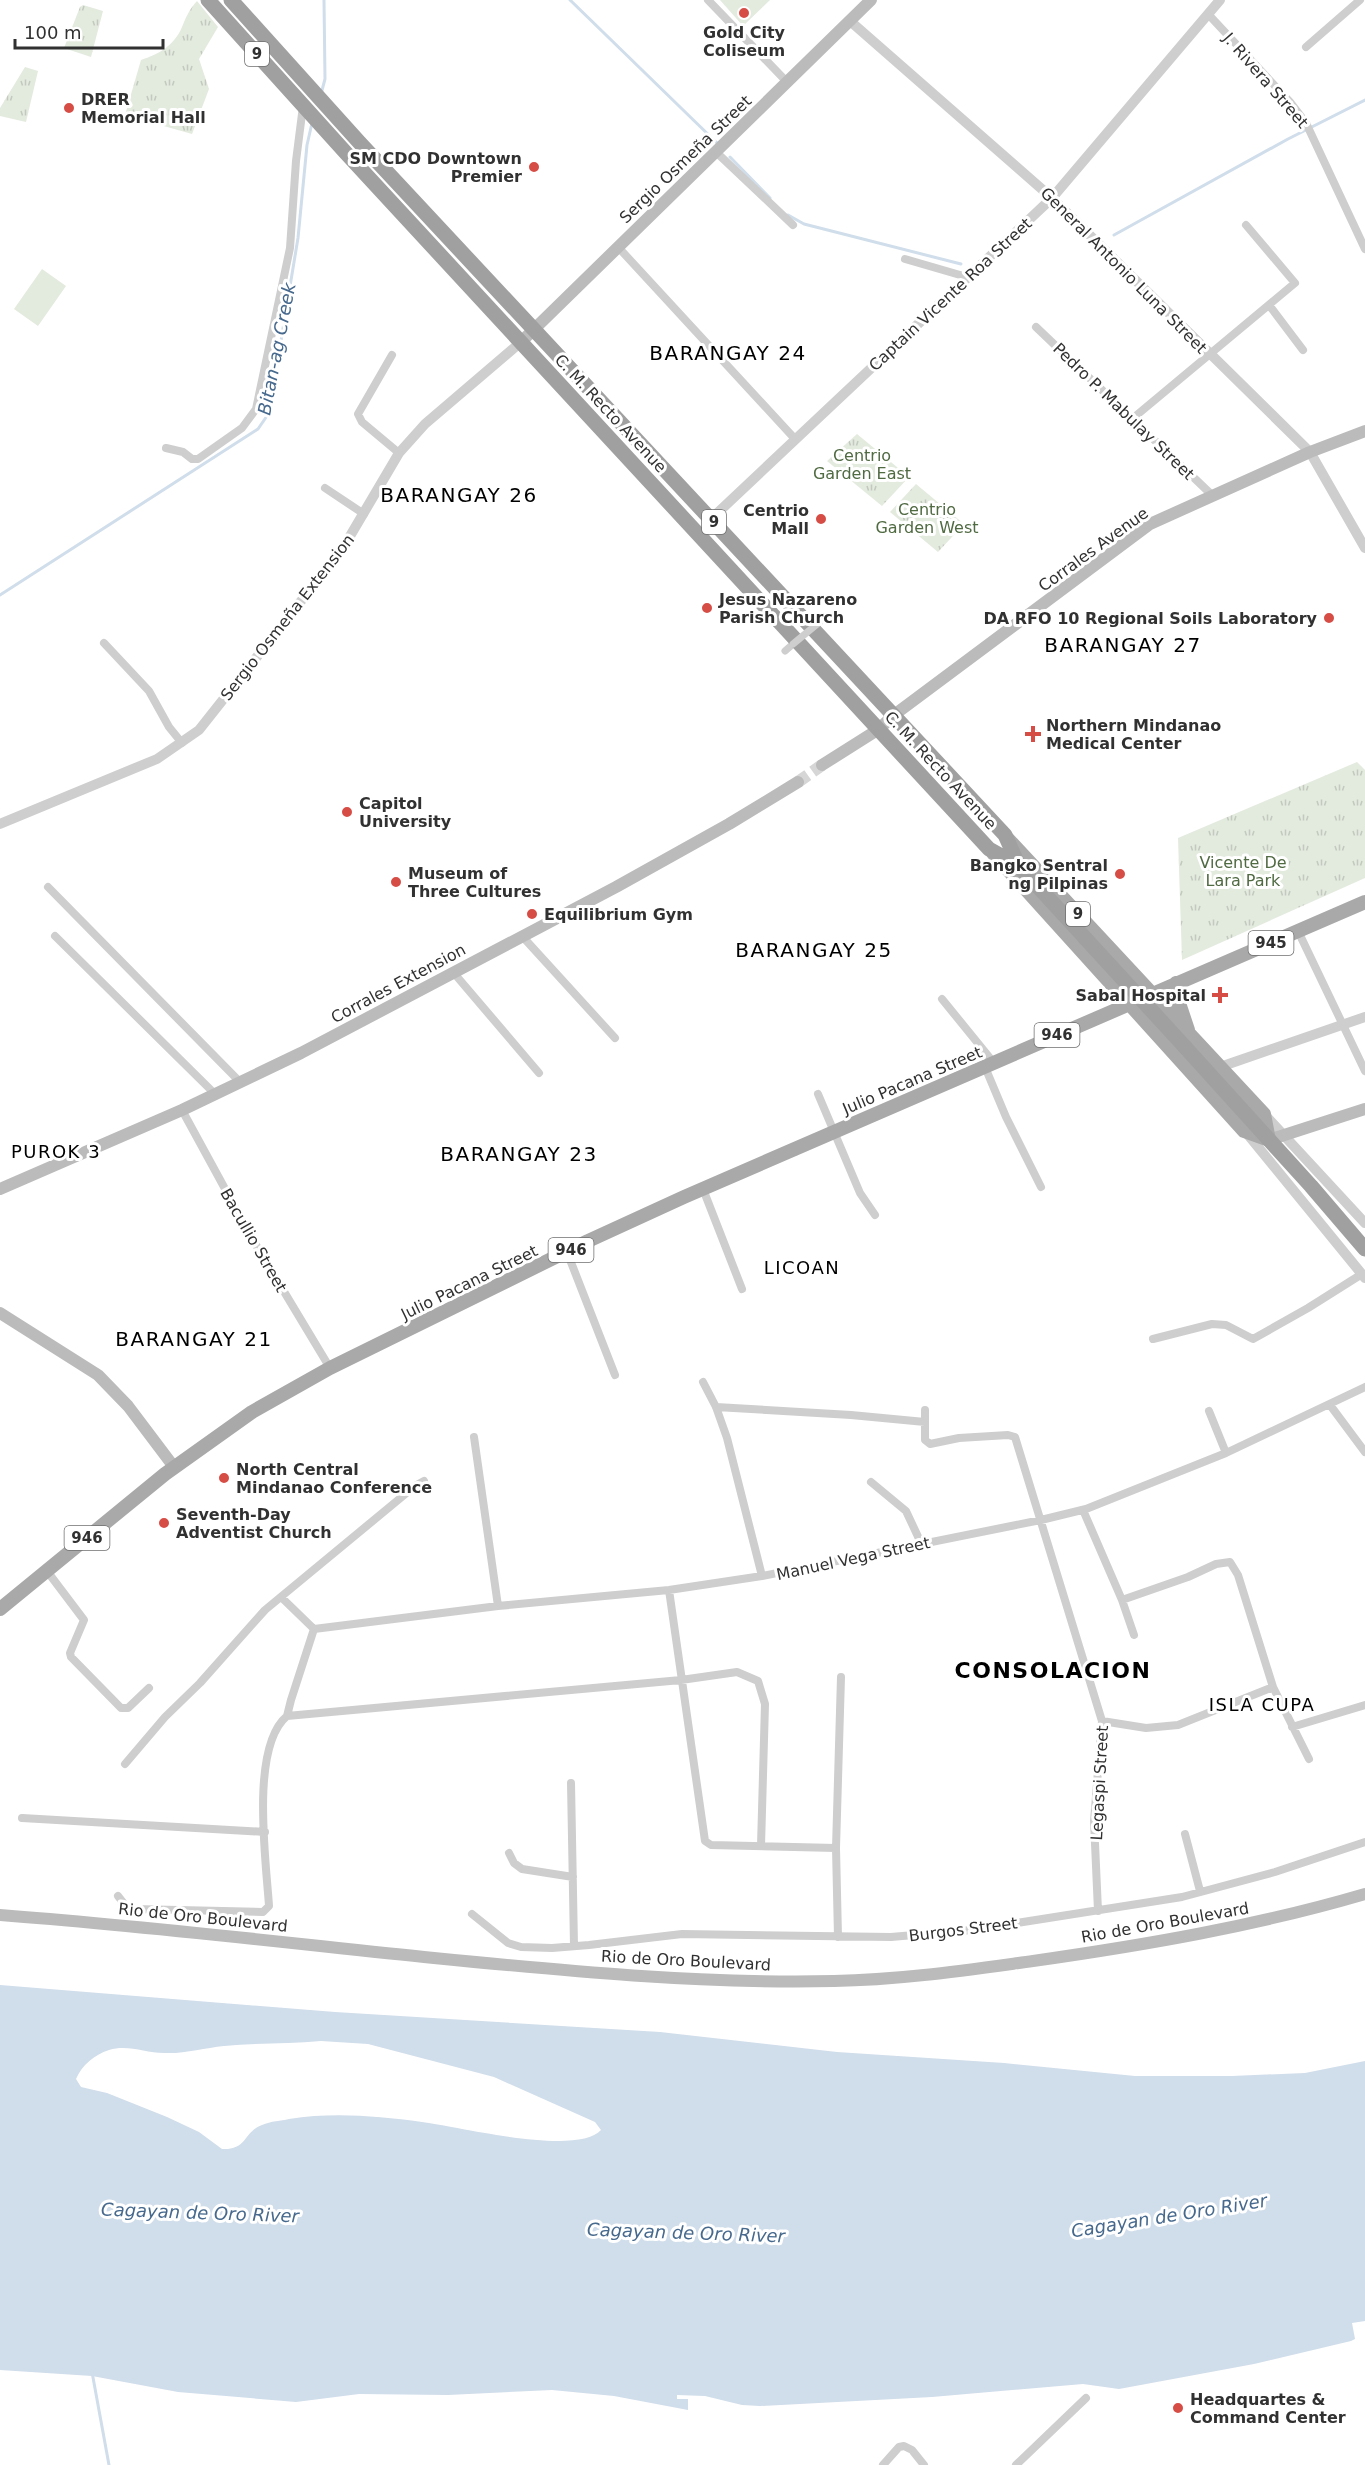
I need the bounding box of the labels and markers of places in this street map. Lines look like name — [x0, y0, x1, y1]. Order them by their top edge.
marker: Gold City Coliseum — [737, 6, 751, 20]
place label: Gold City Coliseum — [703, 23, 786, 60]
place label: DRER Memorial Hall — [81, 90, 206, 127]
marker: DRER Memorial Hall — [62, 101, 76, 115]
place label: SM CDO Downtown Premier — [350, 149, 522, 186]
marker: SM CDO Downtown Premier — [527, 160, 541, 174]
place label: Centrio Mall — [743, 501, 809, 538]
marker: Centrio Mall — [814, 512, 828, 526]
place label: Jesus Nazareno Parish Church — [718, 590, 857, 627]
marker: Jesus Nazareno Parish Church — [700, 601, 714, 615]
place label: DA RFO 10 Regional Soils Laboratory — [984, 609, 1318, 628]
marker: DA RFO 10 Regional Soils Laboratory — [1322, 611, 1336, 625]
place label: Northern Mindanao Medical Center — [1046, 716, 1221, 753]
marker: Northern Mindanao Medical Center — [1024, 725, 1042, 743]
place label: Capitol University — [359, 794, 452, 831]
marker: Capitol University — [340, 805, 354, 819]
place label: Bangko Sentral ng Pilpinas — [970, 856, 1108, 893]
place label: Museum of Three Cultures — [408, 864, 541, 901]
marker: Bangko Sentral ng Pilpinas — [1113, 867, 1127, 881]
marker: Museum of Three Cultures — [389, 875, 403, 889]
place label: Equilibrium Gym — [544, 905, 693, 924]
marker: Equilibrium Gym — [525, 907, 539, 921]
place label: Sabal Hospital — [1076, 986, 1206, 1005]
marker: Sabal Hospital — [1211, 986, 1229, 1004]
place label: North Central Mindanao Conference — [236, 1460, 432, 1497]
marker: North Central Mindanao Conference — [217, 1471, 231, 1485]
place label: Seventh-Day Adventist Church — [176, 1505, 332, 1542]
marker: Seventh-Day Adventist Church — [157, 1516, 171, 1530]
place label: Headquartes & Command Center — [1190, 2390, 1346, 2427]
marker: Headquartes & Command Center — [1171, 2401, 1185, 2415]

